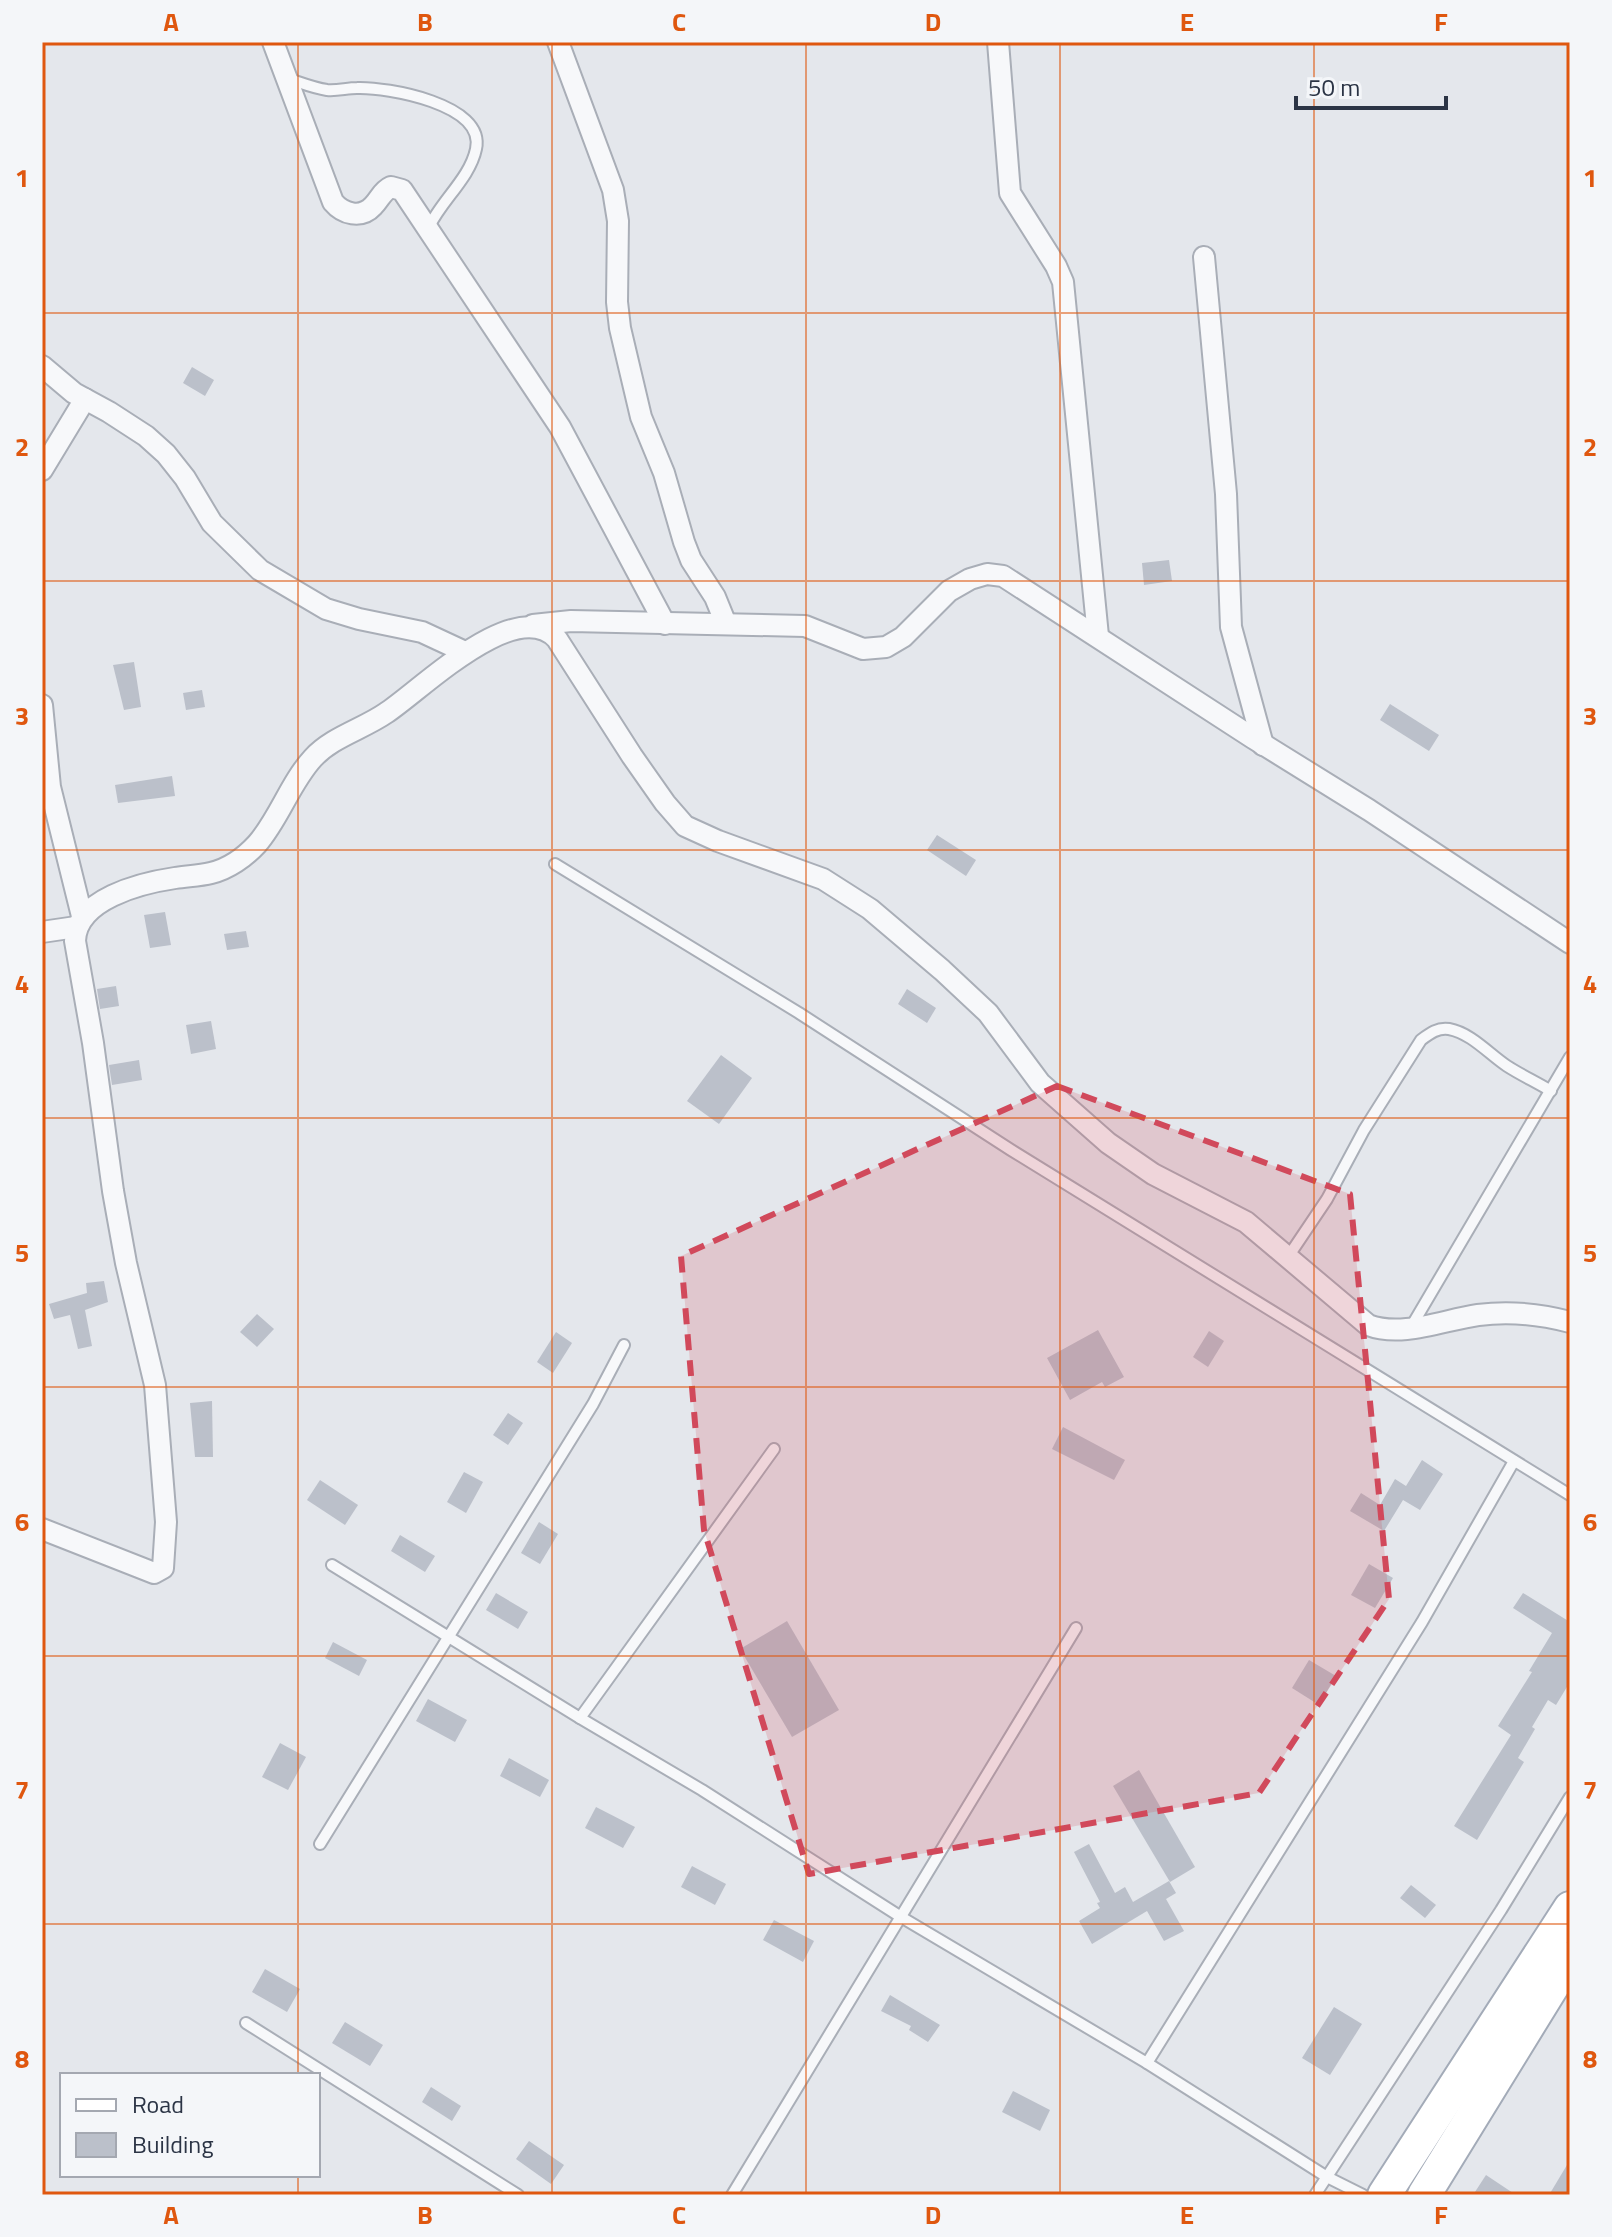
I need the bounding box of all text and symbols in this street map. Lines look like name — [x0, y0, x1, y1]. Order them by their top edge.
text: A — [163, 2, 179, 41]
text: B — [417, 2, 433, 41]
text: C — [672, 2, 686, 41]
text: D — [925, 2, 941, 41]
text: E — [1180, 2, 1194, 41]
text: F — [1434, 2, 1448, 41]
scale bar — [1296, 60, 1446, 110]
text: 50 m — [1308, 69, 1360, 105]
text: 1 — [15, 158, 29, 197]
text: 1 — [1583, 158, 1597, 197]
text: 2 — [15, 427, 29, 466]
text: 2 — [1583, 427, 1597, 466]
text: 3 — [15, 696, 29, 735]
text: 3 — [1583, 696, 1597, 735]
text: 4 — [15, 964, 29, 1003]
text: 4 — [1583, 964, 1597, 1003]
text: 5 — [15, 1233, 29, 1272]
text: 5 — [1583, 1233, 1597, 1272]
text: 6 — [15, 1502, 29, 1541]
text: 6 — [1583, 1502, 1597, 1541]
text: 7 — [15, 1770, 29, 1809]
text: 7 — [1583, 1770, 1597, 1809]
text: 8 — [15, 2039, 29, 2078]
text: 8 — [1583, 2039, 1597, 2078]
legend — [60, 2073, 320, 2177]
text: Road — [132, 2086, 184, 2122]
text: Building — [132, 2126, 214, 2162]
text: A — [163, 2195, 179, 2234]
text: B — [417, 2195, 433, 2234]
text: C — [672, 2195, 686, 2234]
text: D — [925, 2195, 941, 2234]
text: E — [1180, 2195, 1194, 2234]
text: F — [1434, 2195, 1448, 2234]

